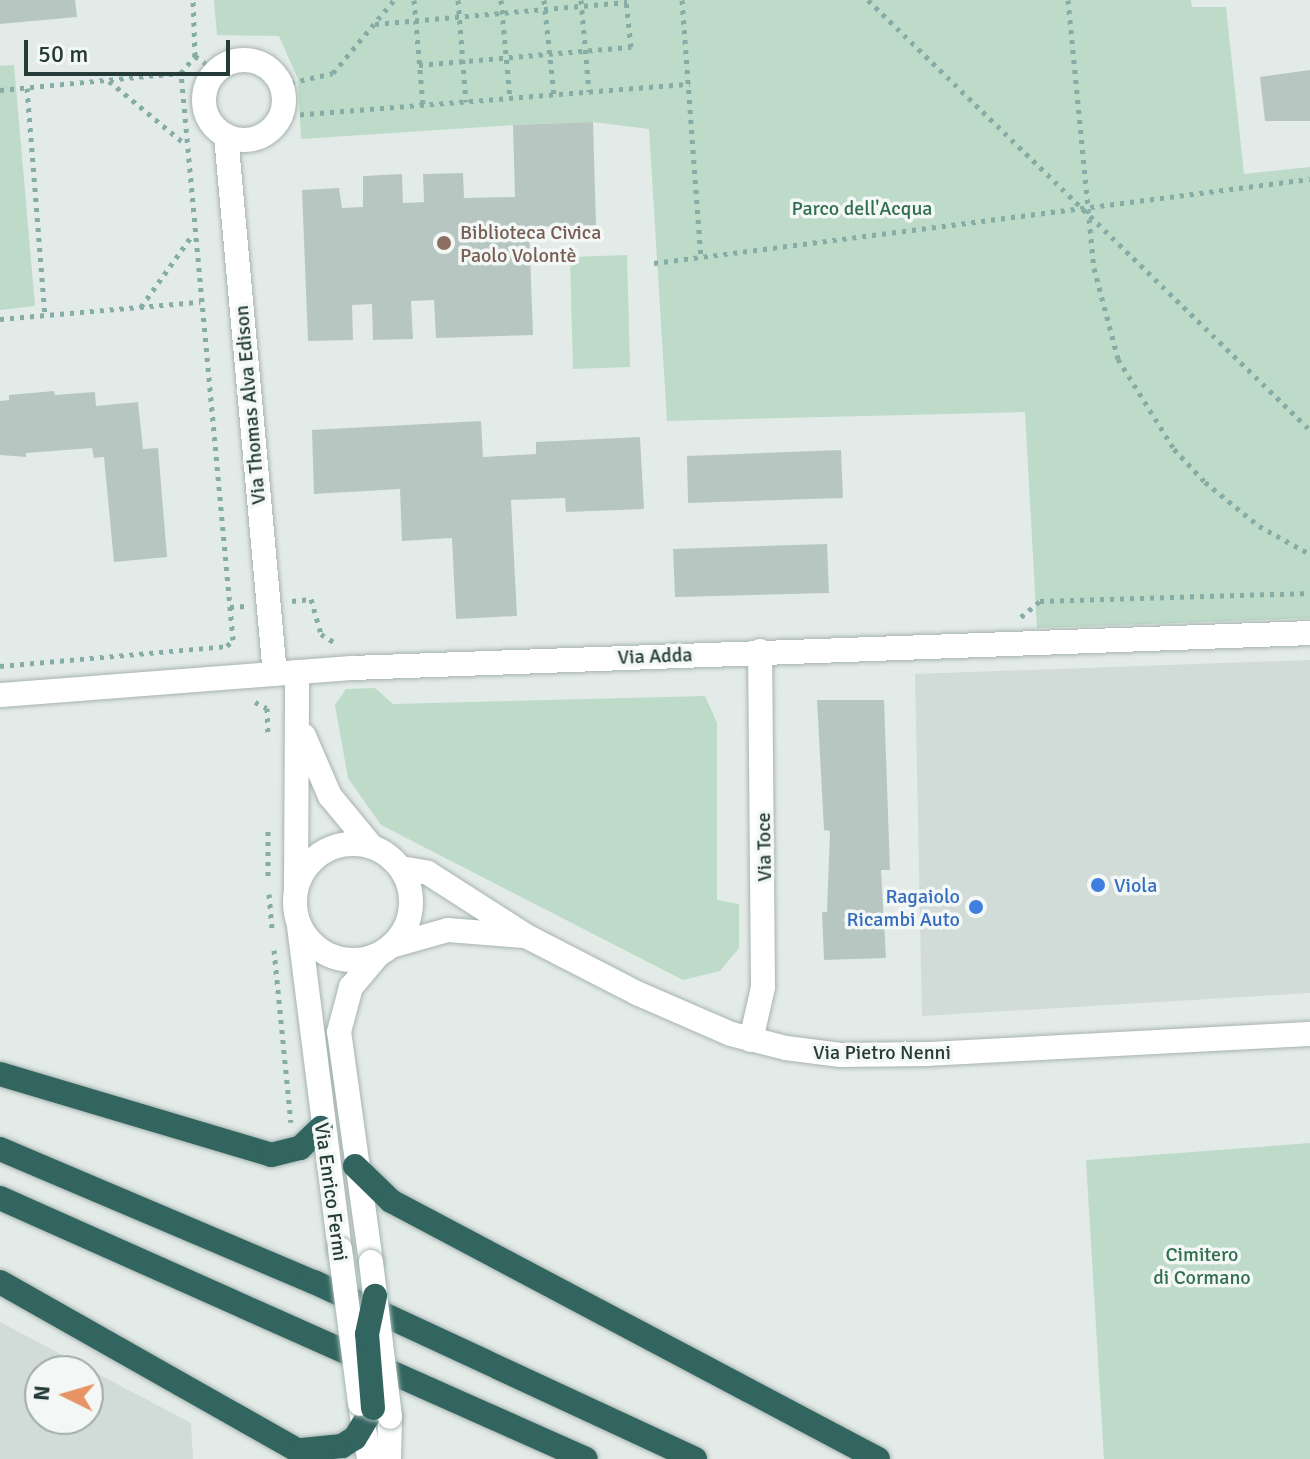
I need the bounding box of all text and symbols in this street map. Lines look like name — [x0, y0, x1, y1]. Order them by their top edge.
scale bar — [28, 24, 234, 74]
text: 50 m — [38, 39, 88, 69]
park label: Parco dell'Acqua — [792, 196, 932, 220]
place label: Biblioteca Civica Paolo Volontè — [460, 220, 601, 267]
marker: Biblioteca Civica Paolo Volontè — [435, 234, 453, 252]
street label: Via Thomas Alva Edison — [229, 304, 271, 506]
street label: Via Adda — [617, 643, 693, 669]
street label: Via Toce — [751, 812, 777, 882]
place label: Viola — [1114, 873, 1157, 897]
marker: Viola — [1089, 876, 1107, 894]
place label: Ragaiolo Ricambi Auto — [847, 884, 960, 931]
marker: Ragaiolo Ricambi Auto — [967, 898, 985, 916]
street label: Via Pietro Nenni — [813, 1040, 951, 1064]
street label: Via Enrico Fermi — [309, 1121, 353, 1263]
park label: Cimitero di Cormano — [1153, 1242, 1251, 1289]
north arrow — [24, 1355, 104, 1435]
text: N — [27, 1384, 56, 1402]

